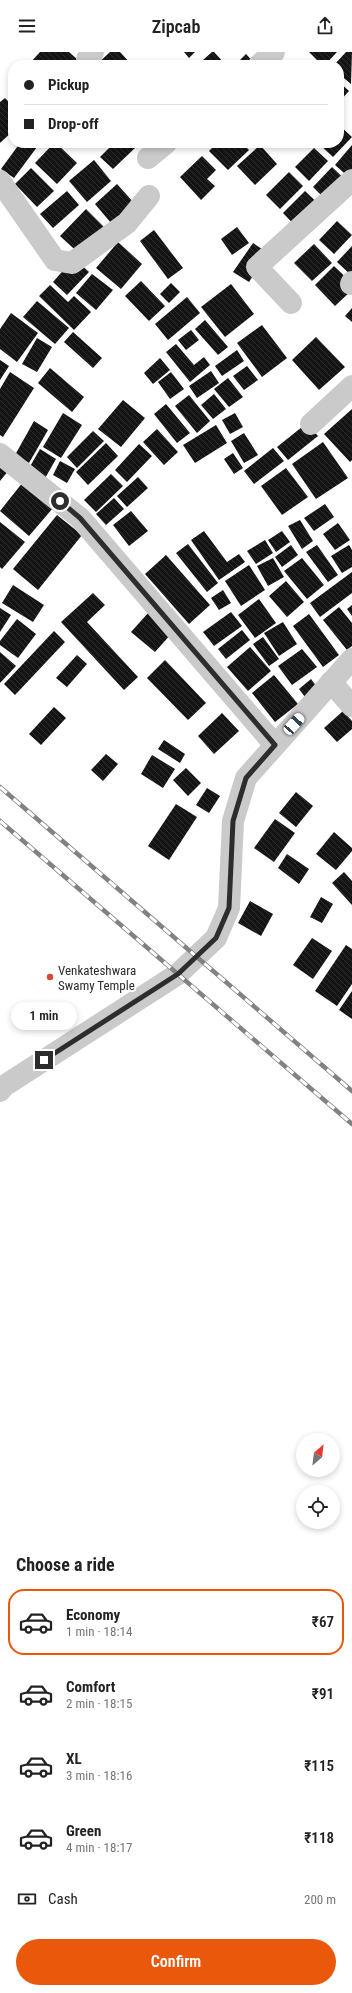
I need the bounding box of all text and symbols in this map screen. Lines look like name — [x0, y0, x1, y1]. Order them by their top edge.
icon: menu — [16, 15, 38, 37]
icon: share — [314, 15, 336, 37]
text: Zipcab — [152, 16, 200, 37]
text: Pickup — [48, 76, 89, 94]
text: Drop-off — [48, 115, 99, 133]
route start — [51, 492, 69, 510]
car — [282, 711, 306, 737]
place label: Venkateshwara Swamy Temple — [58, 963, 136, 993]
marker: Venkateshwara Swamy Temple — [45, 972, 55, 982]
callout: 1 min — [11, 1002, 77, 1030]
text: 1 min — [30, 1008, 58, 1023]
route end — [35, 1051, 53, 1069]
north arrow — [296, 1433, 340, 1477]
map controls — [296, 1433, 340, 1529]
button: locate — [296, 1485, 340, 1529]
text: Choose a ride — [16, 1554, 115, 1575]
icon: car — [18, 1604, 54, 1640]
text: Economy — [66, 1606, 120, 1624]
text: ₹67 — [312, 1613, 334, 1631]
text: 1 min · 18:14 — [66, 1624, 132, 1639]
icon: car — [18, 1676, 54, 1712]
text: Comfort — [66, 1678, 115, 1696]
text: ₹91 — [312, 1685, 334, 1703]
text: 2 min · 18:15 — [66, 1696, 132, 1711]
icon: car — [18, 1748, 54, 1784]
text: XL — [66, 1750, 82, 1768]
text: ₹115 — [304, 1757, 334, 1775]
text: 3 min · 18:16 — [66, 1768, 132, 1783]
icon: car — [18, 1820, 54, 1856]
text: Green — [66, 1822, 101, 1840]
text: ₹118 — [304, 1829, 334, 1847]
text: 4 min · 18:17 — [66, 1840, 132, 1855]
icon: cash — [16, 1888, 38, 1910]
text: Cash — [48, 1890, 78, 1908]
text: 200 m — [304, 1892, 336, 1907]
button: Confirm — [16, 1939, 336, 1985]

